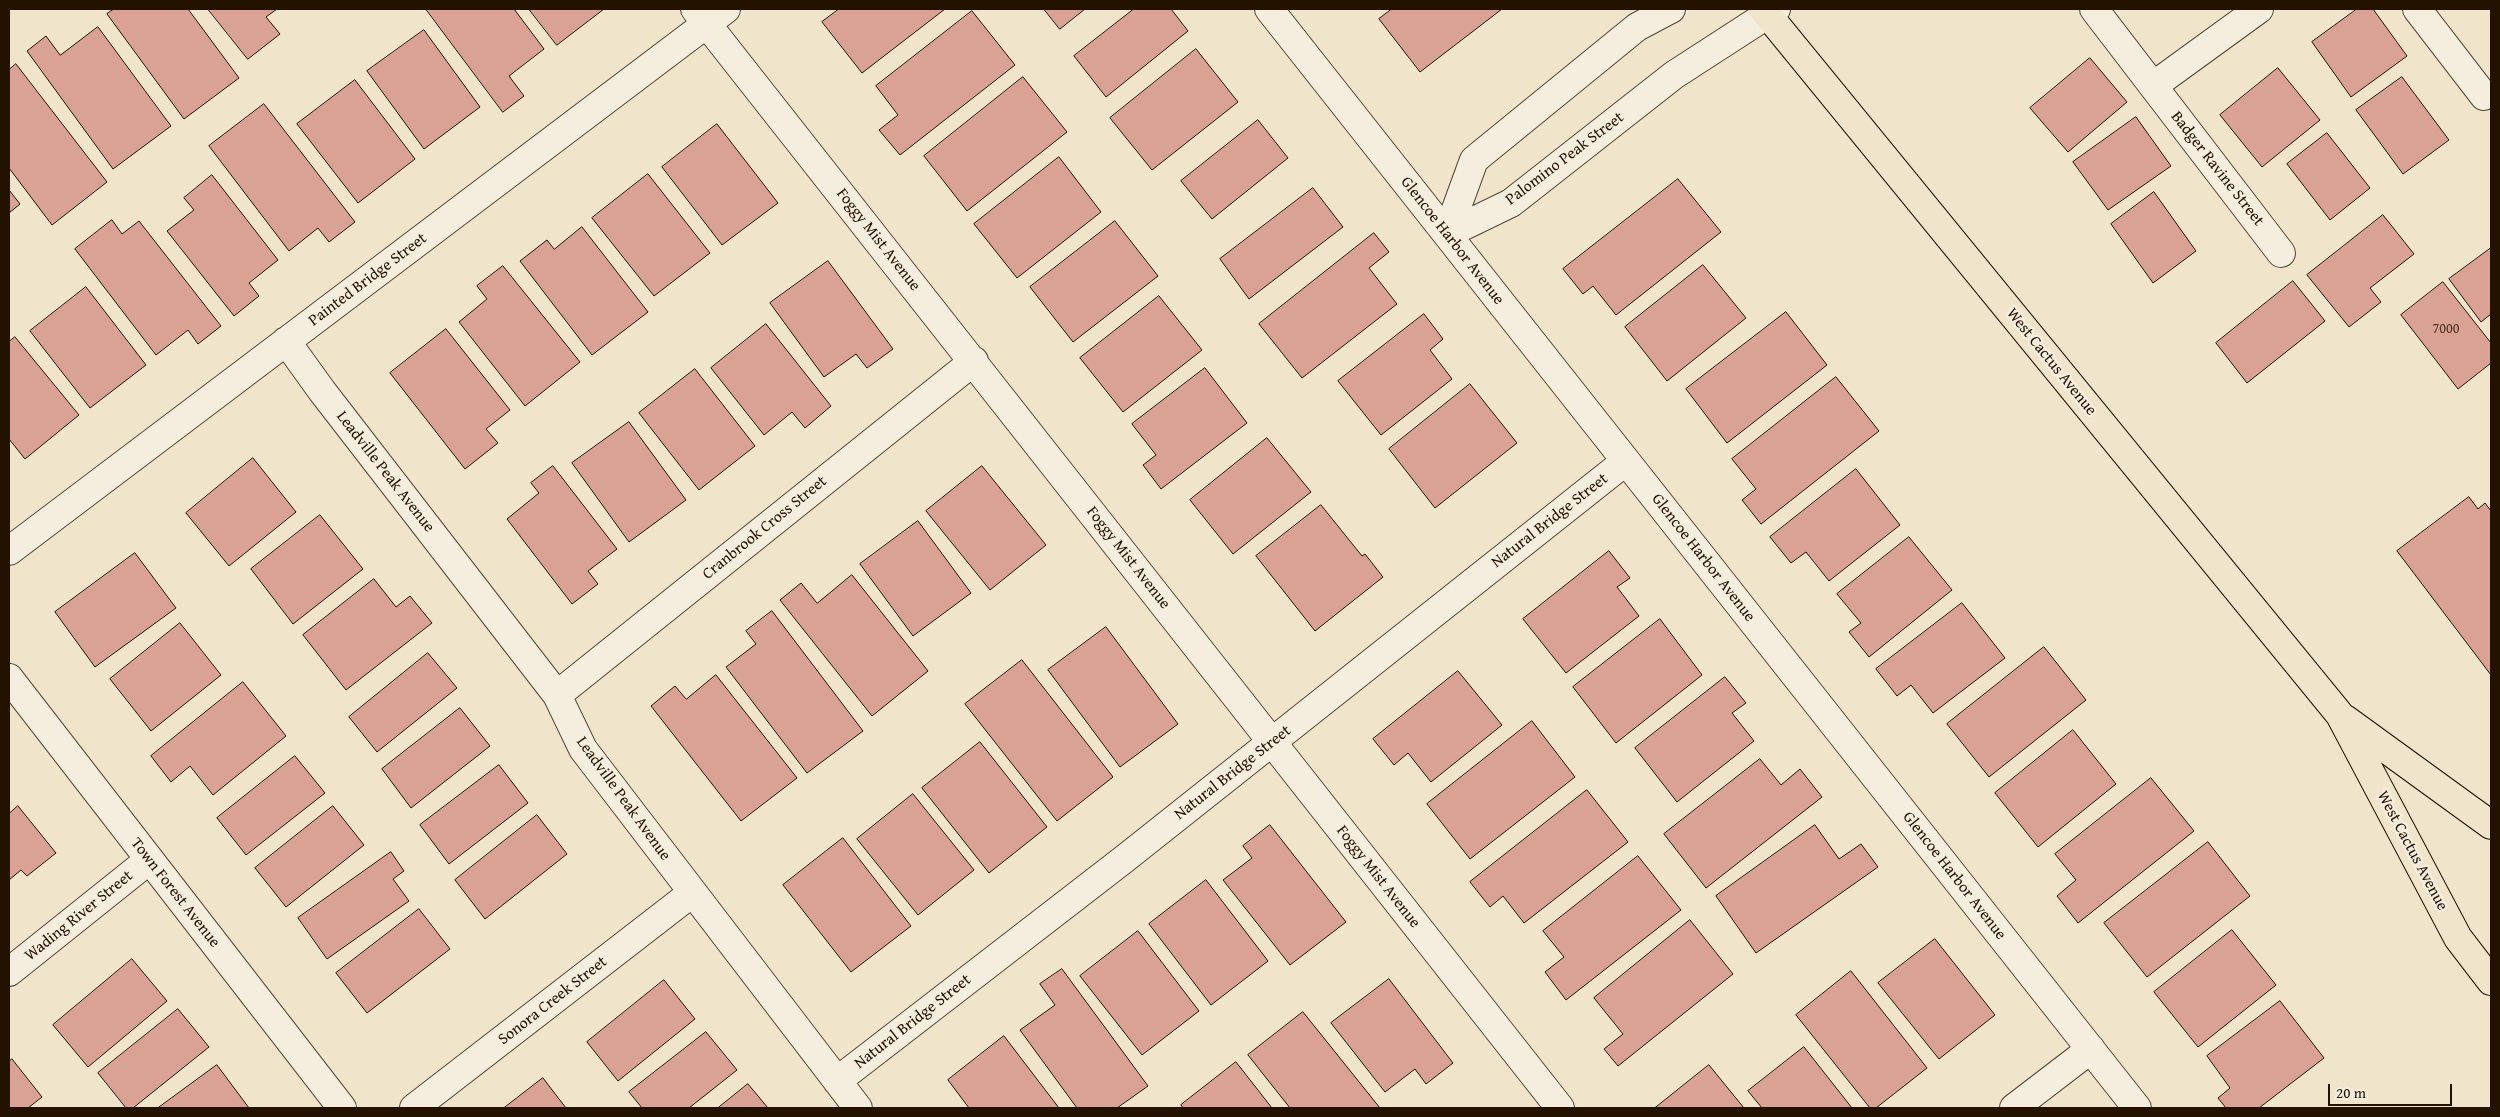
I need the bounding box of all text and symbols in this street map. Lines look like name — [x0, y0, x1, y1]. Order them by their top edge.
street label: Palomino Peak Street — [1502, 108, 1628, 210]
street label: Badger Ravine Street — [2166, 108, 2268, 230]
street label: Glencoe Harbor Avenue — [1396, 173, 1508, 309]
street label: Foggy Mist Avenue — [832, 185, 924, 295]
street label: Painted Bridge Street — [305, 229, 431, 331]
street label: West Cactus Avenue — [2002, 304, 2100, 420]
house number: 7000 — [2433, 321, 2459, 337]
street label: Leadville Peak Avenue — [332, 408, 438, 536]
street label: Natural Bridge Street — [1488, 470, 1612, 572]
street label: Cranbrook Cross Street — [699, 472, 831, 584]
street label: Glencoe Harbor Avenue — [1647, 490, 1759, 626]
street label: Foggy Mist Avenue — [1082, 503, 1174, 613]
street label: Natural Bridge Street — [1171, 722, 1295, 824]
street label: Leadville Peak Avenue — [572, 733, 674, 865]
street label: West Cactus Avenue — [2372, 788, 2452, 914]
street label: Glencoe Harbor Avenue — [1898, 808, 2010, 944]
street label: Foggy Mist Avenue — [1332, 822, 1424, 932]
street label: Town Forest Avenue — [126, 834, 224, 952]
street label: Wading River Street — [21, 867, 137, 965]
street label: Sonora Creek Street — [495, 953, 611, 1049]
street label: Natural Bridge Street — [851, 971, 975, 1073]
scale bar — [2330, 1074, 2454, 1106]
text: 20 m — [2336, 1082, 2366, 1103]

